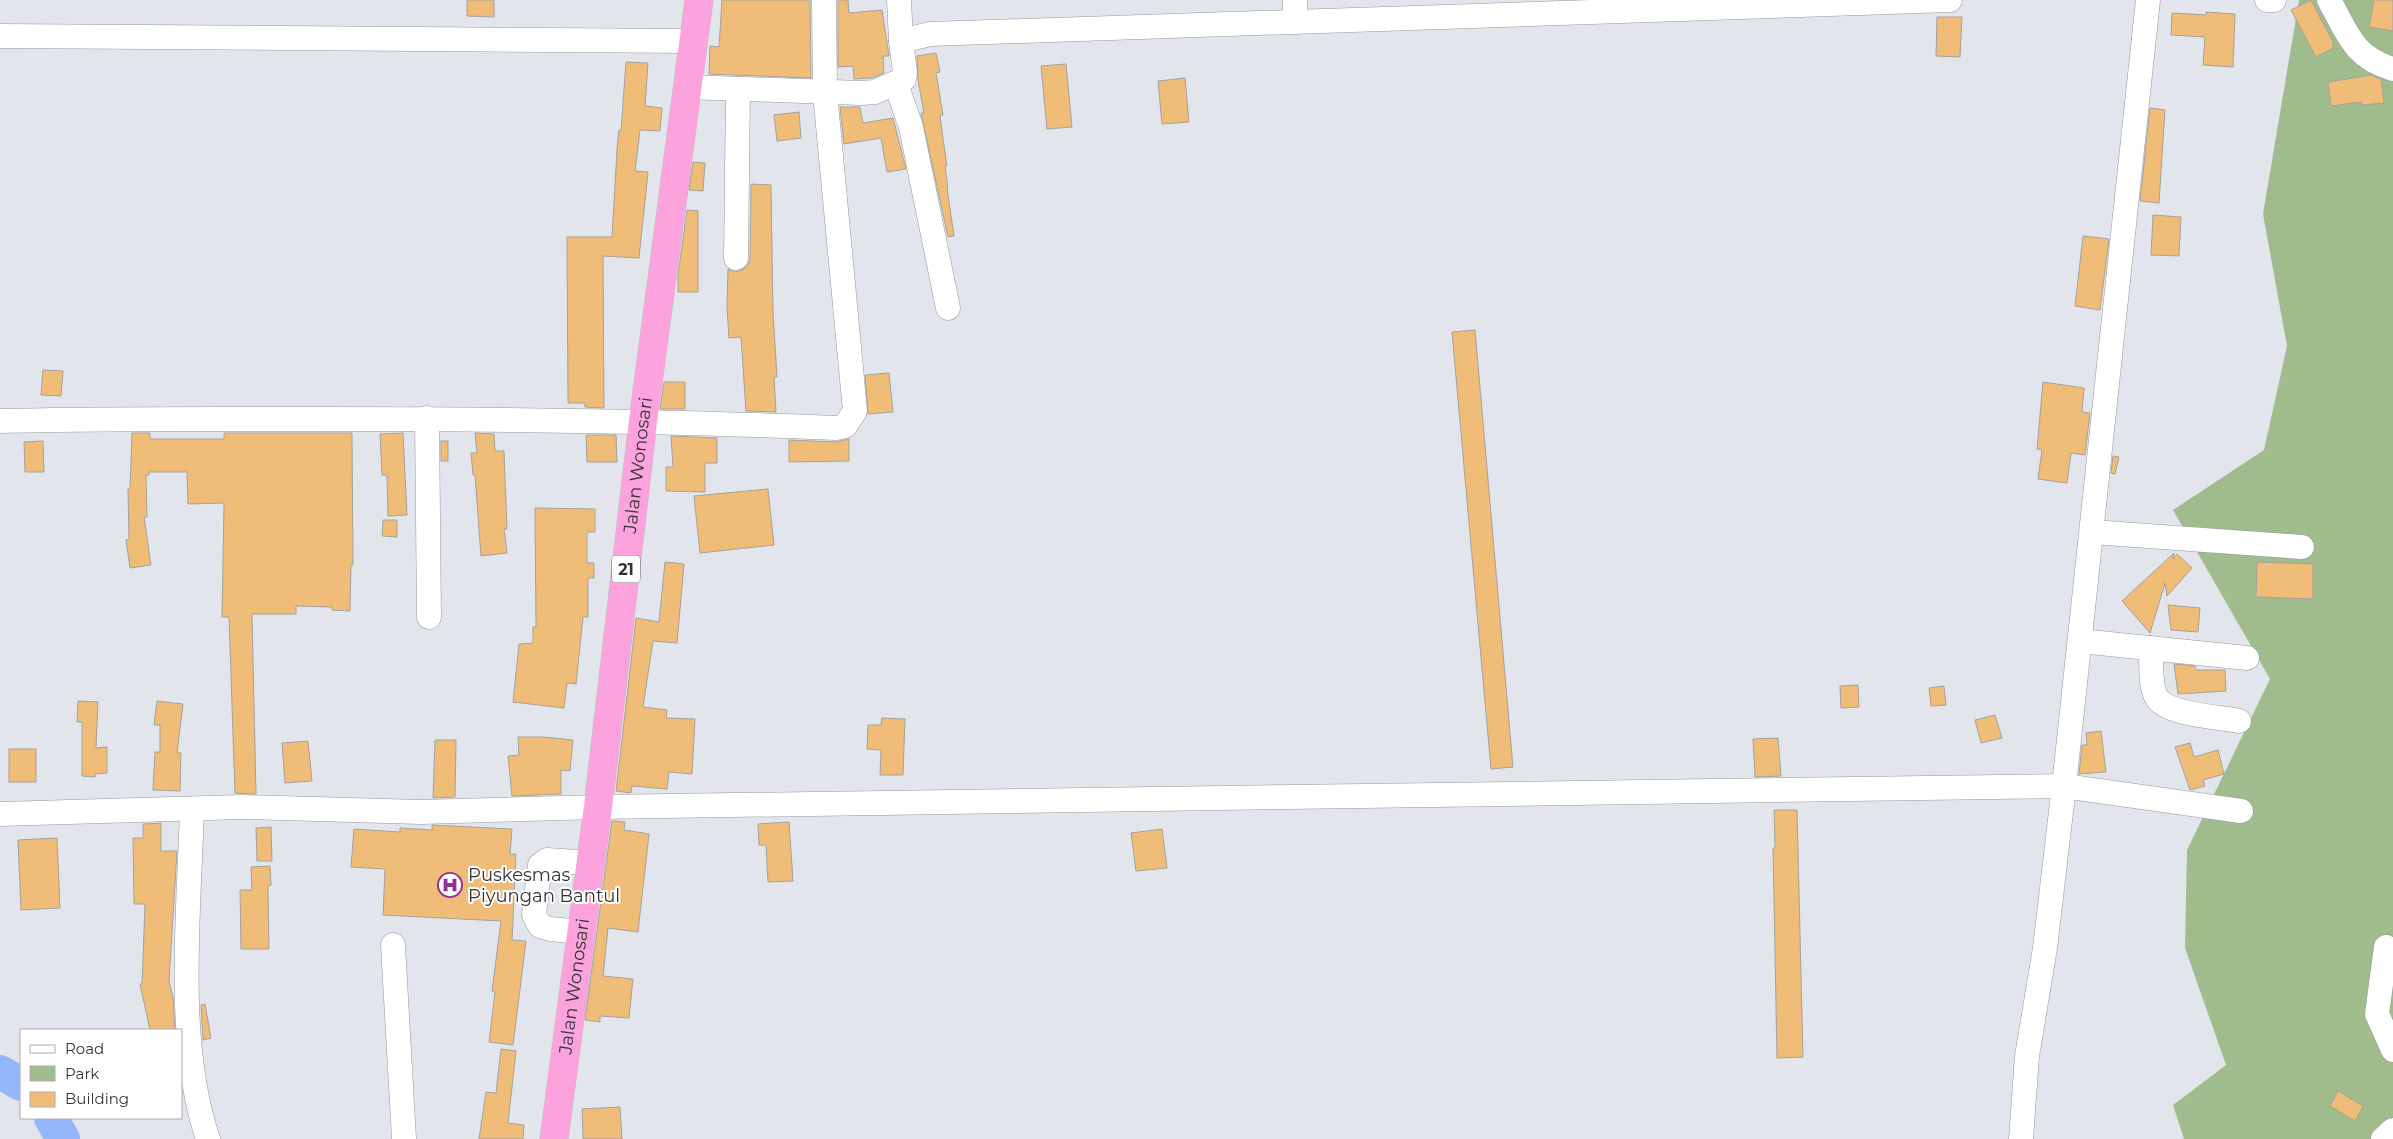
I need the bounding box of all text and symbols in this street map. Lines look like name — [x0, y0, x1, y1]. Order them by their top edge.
street label: Jalan Wonosari — [619, 396, 657, 536]
road number: 21 — [612, 556, 640, 582]
place label: Puskesmas Piyungan Bantul — [468, 864, 620, 907]
hospital icon: Puskesmas Piyungan Bantul — [437, 872, 463, 898]
street label: Jalan Wonosari — [554, 917, 594, 1057]
legend — [20, 1029, 182, 1119]
text: Road — [65, 1039, 104, 1058]
text: Park — [65, 1064, 99, 1083]
text: Building — [65, 1089, 129, 1108]

